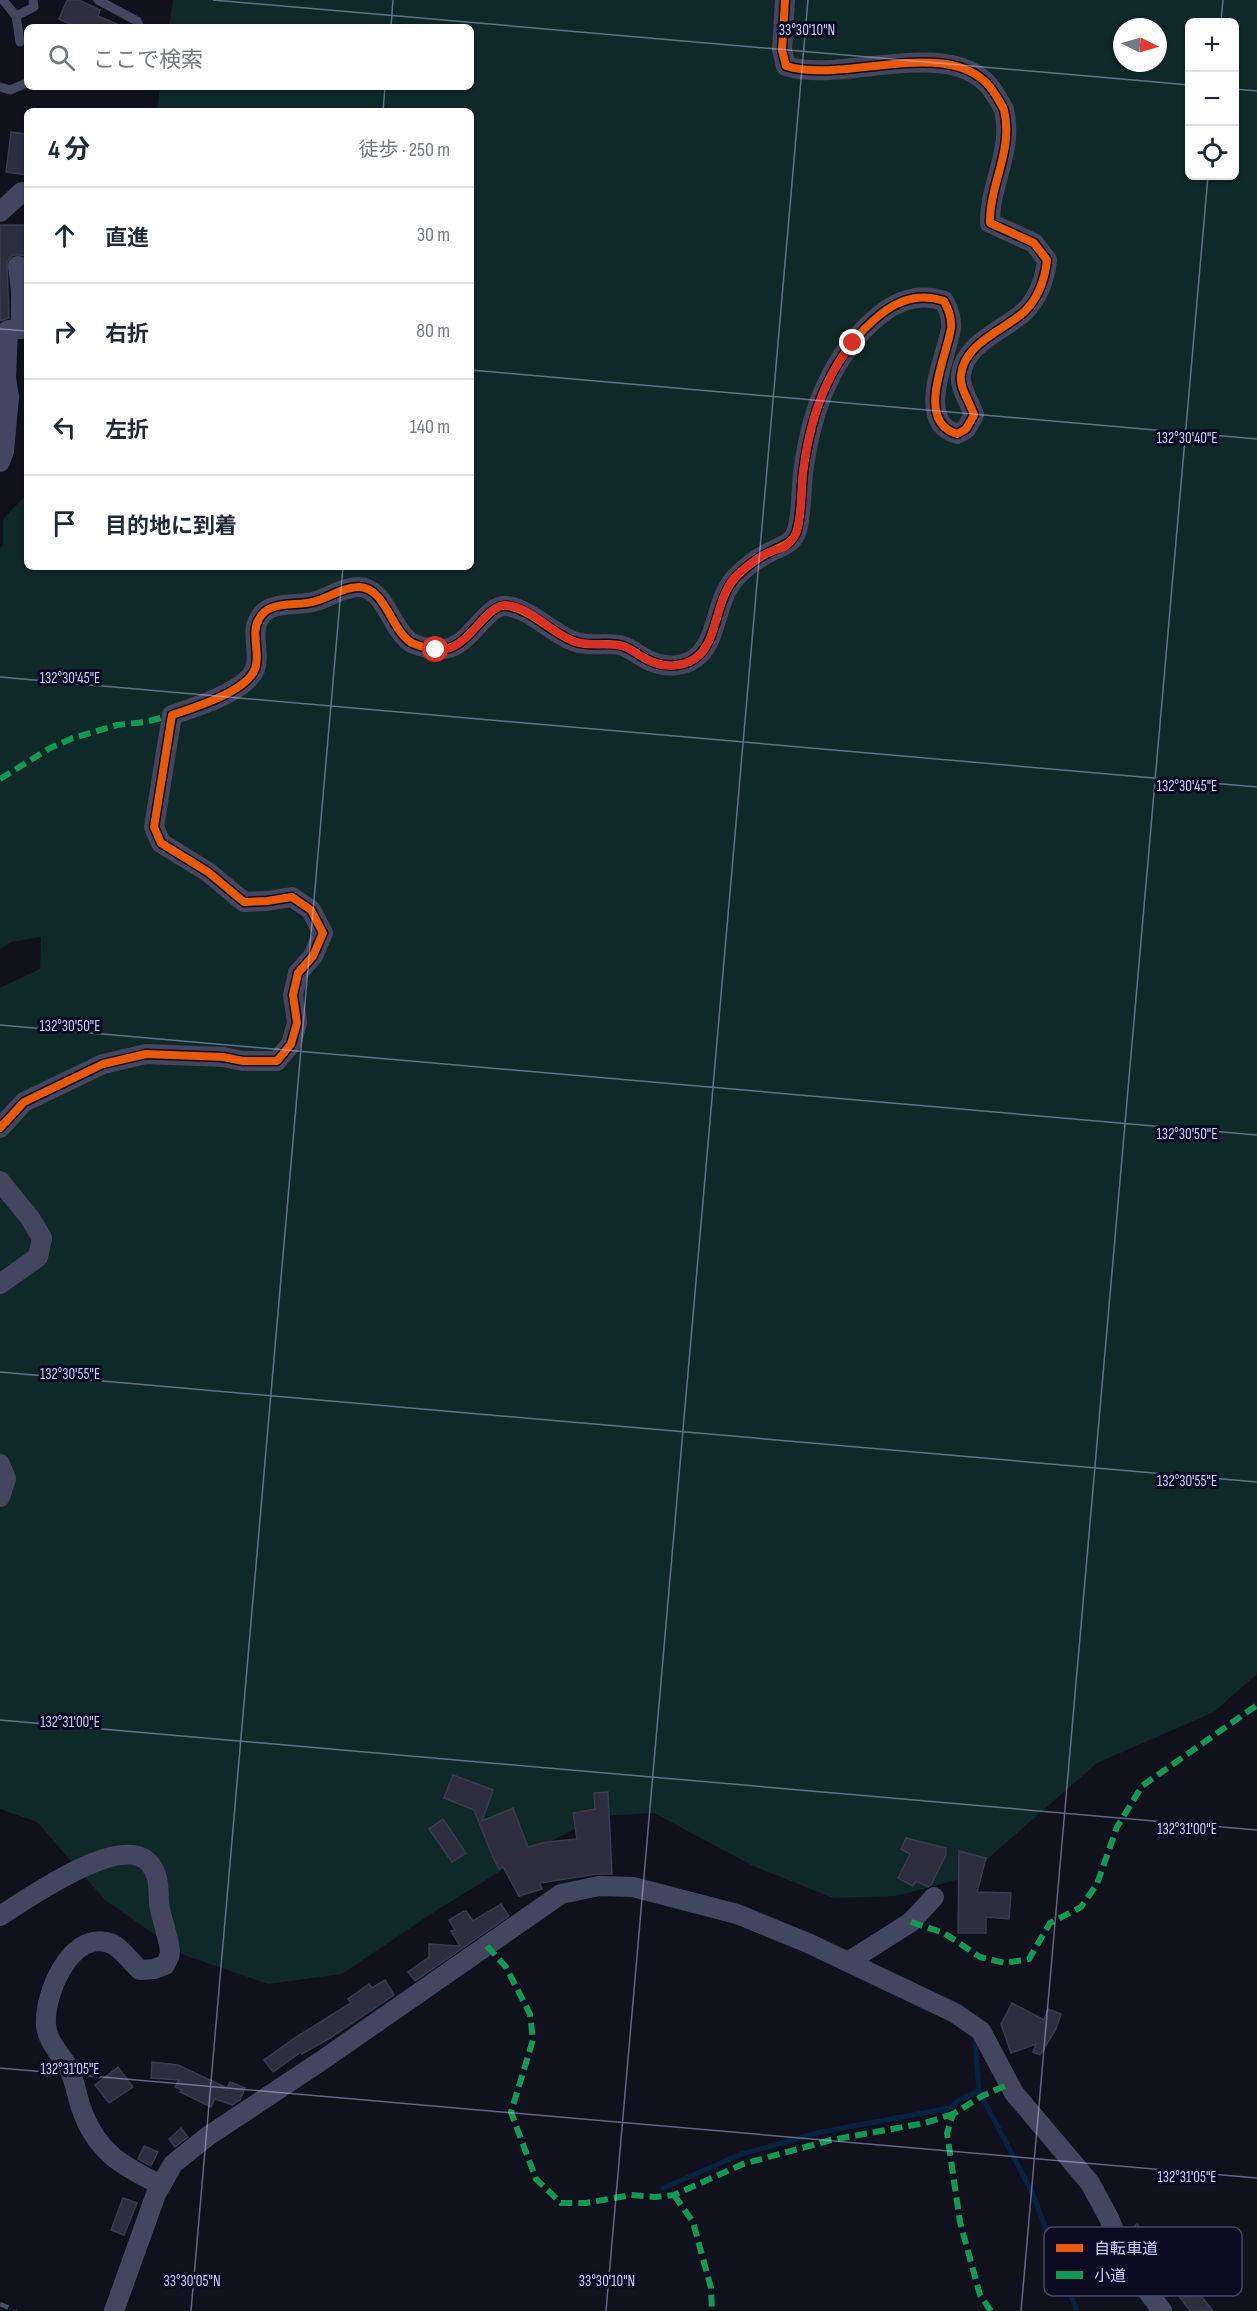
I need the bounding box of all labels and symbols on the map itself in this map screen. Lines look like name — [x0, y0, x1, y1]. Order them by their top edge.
north arrow — [1113, 18, 1167, 72]
text: 33°30'10"N — [779, 21, 835, 40]
route end — [839, 329, 865, 355]
text: 132°30'40"E — [1156, 429, 1218, 448]
route start — [422, 636, 448, 662]
text: 132°30'45"E — [40, 669, 100, 688]
text: 132°30'45"E — [1157, 777, 1217, 796]
text: 132°30'50"E — [40, 1017, 100, 1036]
text: 132°30'50"E — [1157, 1125, 1217, 1144]
text: 132°30'55"E — [40, 1365, 100, 1384]
text: 132°30'55"E — [1157, 1472, 1217, 1491]
text: 132°31'00"E — [40, 1713, 100, 1732]
text: 132°31'00"E — [1157, 1820, 1217, 1839]
text: 132°31'05"E — [40, 2060, 100, 2079]
text: 132°31'05"E — [1157, 2168, 1217, 2187]
legend — [1044, 2227, 1242, 2296]
text: 自転車道 — [1094, 2240, 1158, 2259]
text: 小道 — [1094, 2267, 1126, 2286]
text: 33°30'05"N — [163, 2272, 221, 2291]
text: 33°30'10"N — [579, 2272, 635, 2291]

